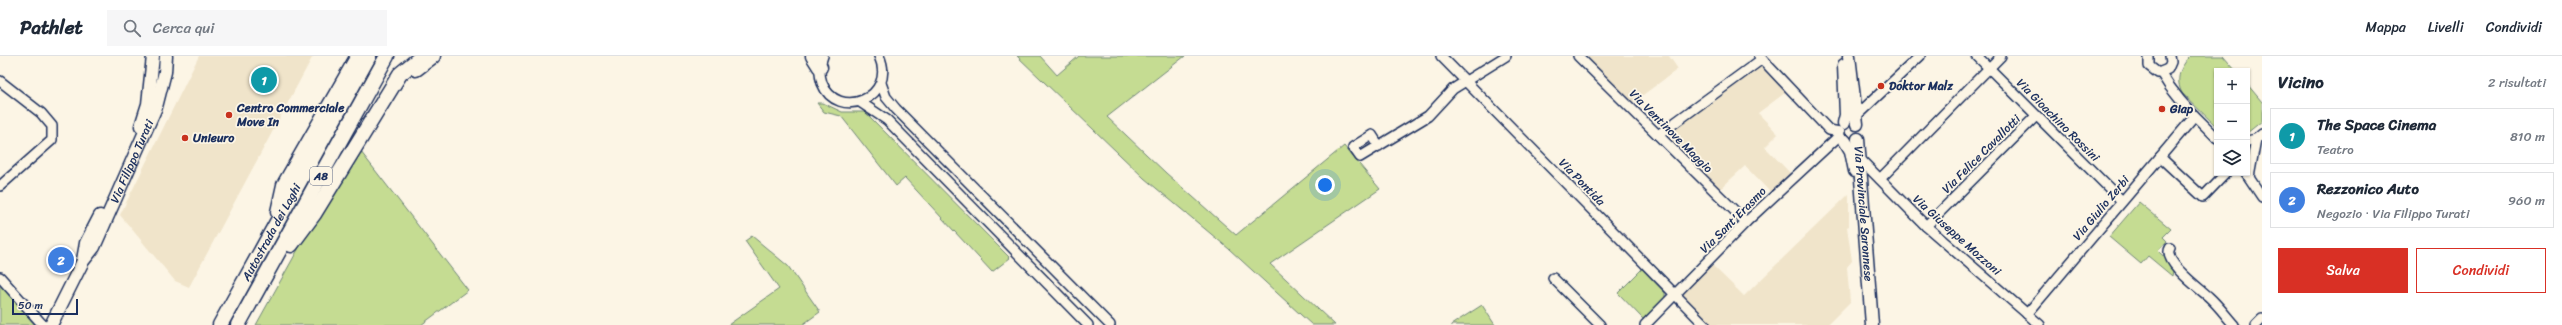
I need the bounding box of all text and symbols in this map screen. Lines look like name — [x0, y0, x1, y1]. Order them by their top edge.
search box — [107, 10, 387, 46]
text: Pathlet — [20, 11, 83, 44]
text: Cerca qui — [153, 15, 214, 41]
text: Mappa — [2366, 15, 2406, 40]
text: Livelli — [2428, 15, 2464, 40]
text: Condividi — [2486, 15, 2542, 40]
icon: search — [121, 17, 143, 39]
pin: 1 — [251, 65, 277, 95]
text: Vicino — [2278, 67, 2324, 97]
map controls — [2214, 68, 2250, 176]
button: + — [2214, 68, 2250, 104]
text: 2 risultati — [2488, 71, 2546, 94]
street label: Via Gioachino Rossini — [2011, 73, 2106, 168]
place label: Doktor Malz — [1889, 75, 1954, 97]
marker: Doktor Malz — [1876, 81, 1886, 91]
street label: Via Ventinove Maggio — [1624, 84, 1718, 178]
place label: Centro Commerciale Move In — [236, 97, 345, 133]
place label: Giap — [2169, 98, 2194, 120]
marker: Giap — [2157, 104, 2167, 114]
button: − — [2214, 104, 2250, 140]
street label: Via Felice Cavallotti — [1936, 109, 2026, 199]
marker: Centro Commerciale Move In — [224, 110, 234, 120]
text: The Space Cinema — [2317, 112, 2436, 138]
street label: Via Filippo Turati — [104, 115, 160, 207]
text: 1 — [2289, 125, 2295, 148]
text: 810 m — [2510, 125, 2545, 148]
place label: Unieuro — [193, 127, 235, 149]
marker: Unieuro — [180, 133, 190, 143]
text: Teatro — [2317, 138, 2354, 161]
button: layers — [2214, 140, 2250, 176]
street label: Via Provinciale Saronnese — [1848, 145, 1880, 282]
street label: Via Pontida — [1553, 153, 1611, 212]
road number: A8 — [310, 167, 332, 185]
street label: Via Giulio Zerbi — [2067, 170, 2136, 246]
your location — [1315, 175, 1335, 195]
text: Rezzonico Auto — [2317, 176, 2419, 202]
street label: Autostrada dei Laghi — [235, 179, 308, 286]
street label: Via Sant'Erasmo — [1694, 181, 1772, 259]
street label: Via Giuseppe Mozzoni — [1908, 189, 2007, 282]
text: 2 — [2288, 189, 2296, 212]
text: 960 m — [2508, 189, 2545, 212]
text: Negozio · Via Filippo Turati — [2317, 202, 2470, 225]
pin: 2 — [48, 245, 74, 275]
button: Salva — [2278, 248, 2408, 293]
button: Condividi — [2416, 248, 2546, 293]
text: 50 m — [18, 296, 43, 315]
scale bar — [12, 297, 78, 316]

